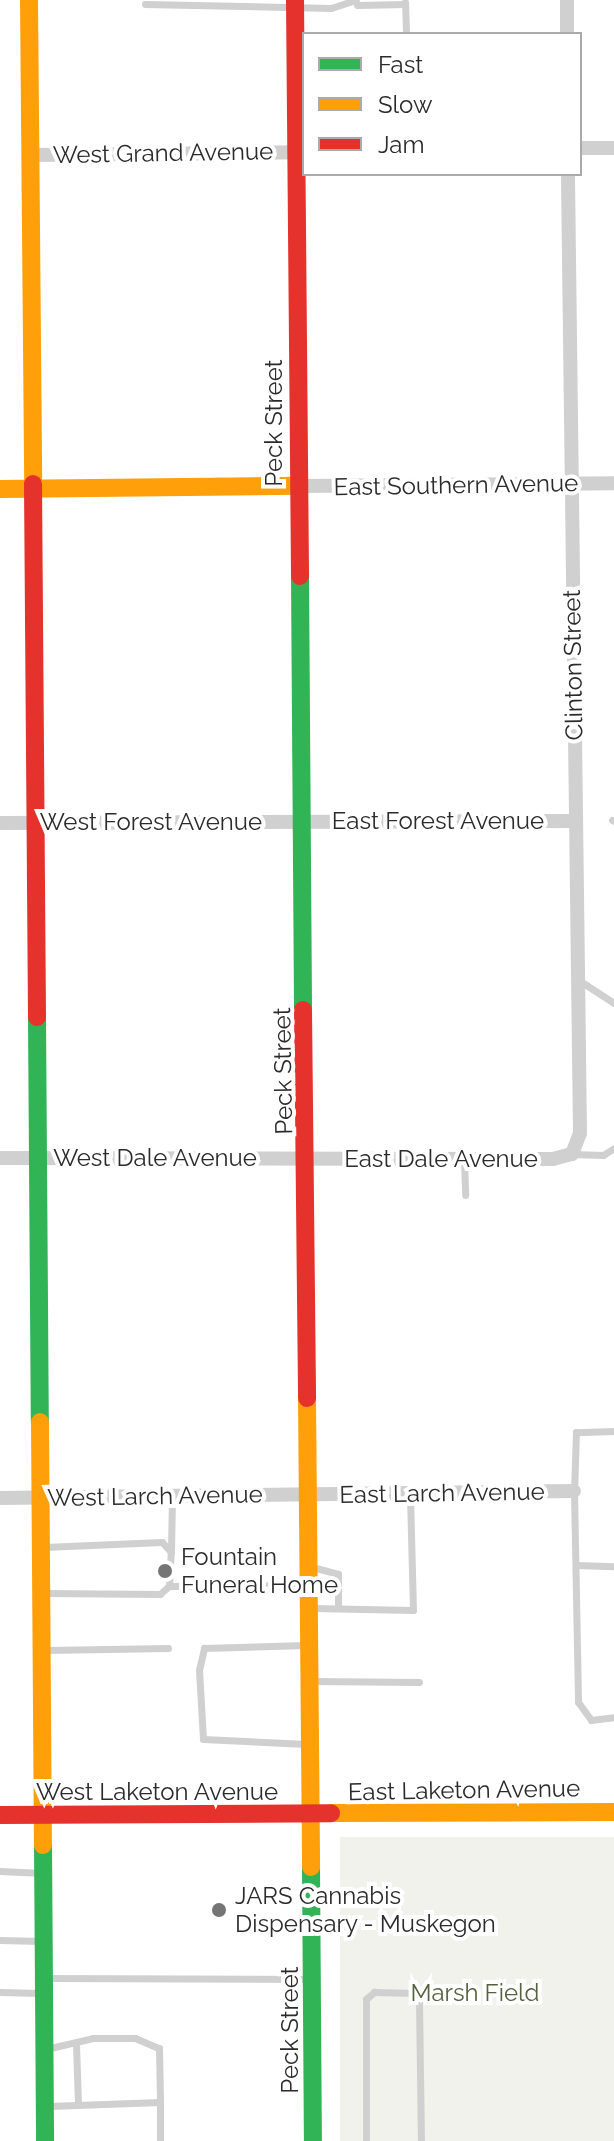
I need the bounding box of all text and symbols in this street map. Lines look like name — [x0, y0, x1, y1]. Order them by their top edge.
legend — [302, 32, 582, 176]
text: Fast — [378, 50, 423, 79]
text: Slow — [378, 90, 432, 119]
text: Jam — [378, 130, 424, 159]
street label: West Grand Avenue — [52, 137, 274, 169]
street label: Peck Street — [260, 359, 288, 487]
street label: East Southern Avenue — [333, 468, 579, 502]
street label: Clinton Street — [557, 589, 589, 741]
street label: East Forest Avenue — [331, 807, 545, 835]
street label: West Forest Avenue — [39, 808, 263, 836]
street label: Peck Street — [267, 1007, 299, 1135]
street label: West Dale Avenue — [53, 1144, 257, 1172]
street label: East Dale Avenue — [344, 1145, 538, 1173]
street label: East Larch Avenue — [339, 1477, 545, 1509]
street label: West Larch Avenue — [47, 1480, 263, 1512]
place label: Fountain Funeral Home — [181, 1543, 339, 1599]
marker: Fountain Funeral Home — [156, 1562, 174, 1580]
street label: East Laketon Avenue — [347, 1774, 581, 1806]
street label: West Laketon Avenue — [36, 1778, 278, 1806]
place label: JARS Cannabis Dispensary - Muskegon — [235, 1882, 497, 1938]
marker: JARS Cannabis Dispensary - Muskegon — [210, 1901, 228, 1919]
street label: Peck Street — [276, 1966, 304, 2094]
park label: Marsh Field — [410, 1979, 540, 2007]

